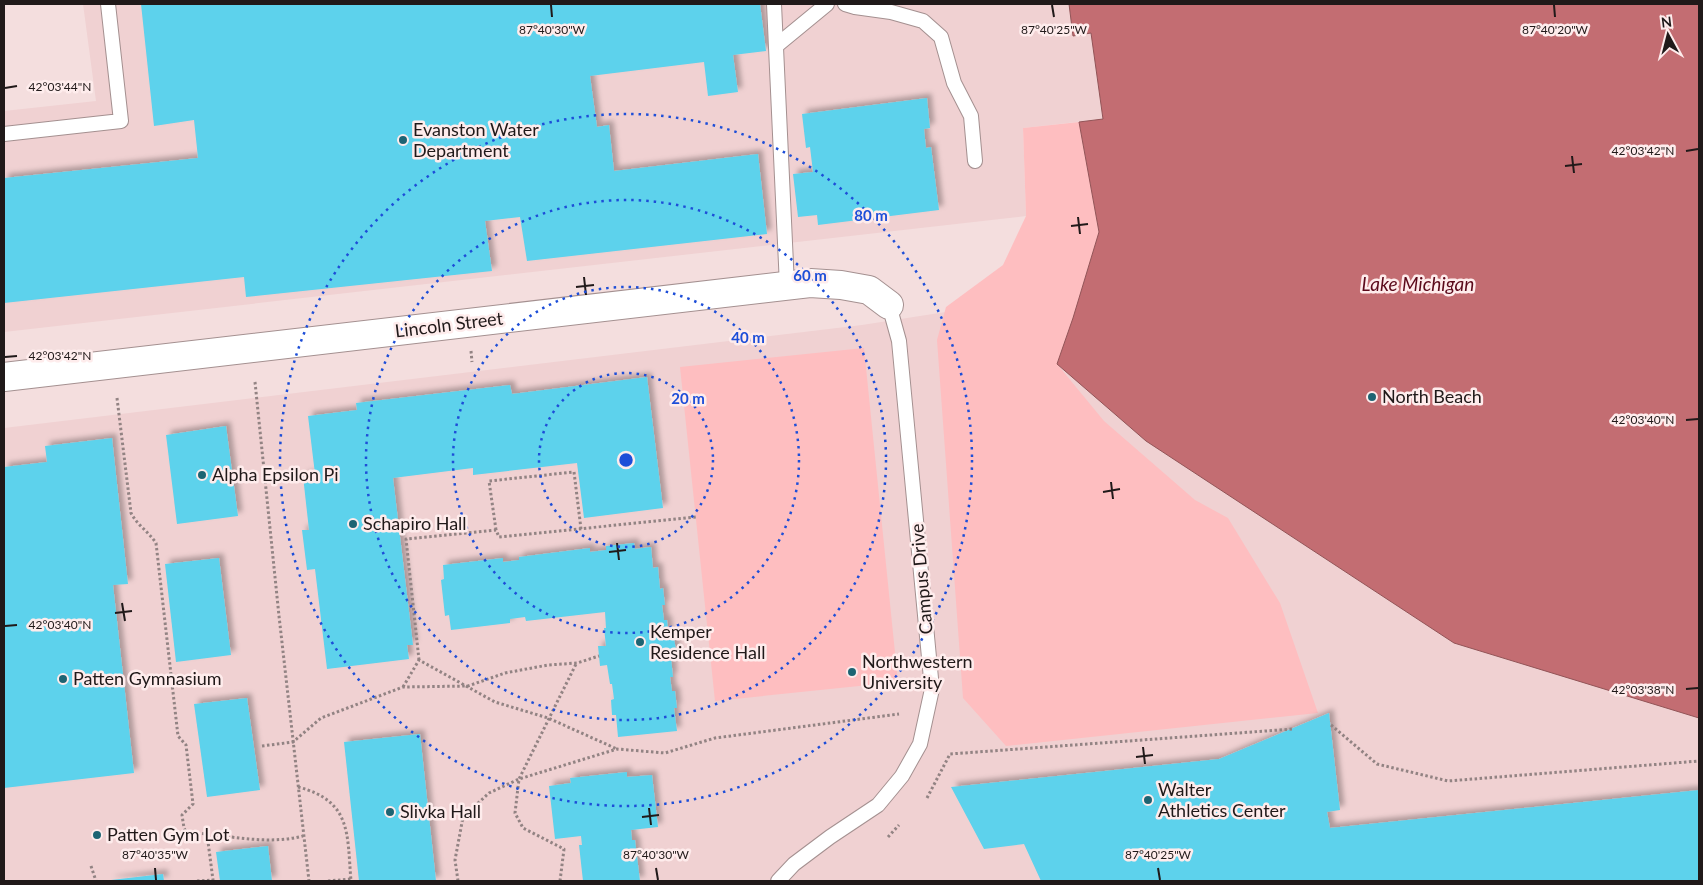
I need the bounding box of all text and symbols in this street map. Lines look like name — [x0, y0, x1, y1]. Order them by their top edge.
north arrow — [1643, 10, 1693, 60]
text: N — [1660, 13, 1673, 31]
text: 87°40'30"W — [519, 22, 586, 37]
text: 87°40'25"W — [1021, 22, 1088, 37]
text: 87°40'20"W — [1522, 22, 1589, 37]
text: 42°03'44"N — [29, 79, 91, 94]
place label: Evanston Water Department — [413, 118, 539, 161]
marker: Evanston Water Department — [397, 134, 409, 146]
text: 42°03'42"N — [1612, 143, 1674, 158]
text: 80 m — [854, 206, 888, 224]
text: 60 m — [793, 266, 827, 284]
water label: Lake Michigan — [1362, 272, 1474, 295]
street label: Lincoln Street — [394, 306, 505, 342]
text: 40 m — [731, 328, 765, 346]
text: 42°03'42"N — [29, 348, 91, 363]
place label: North Beach — [1382, 385, 1482, 407]
text: 20 m — [671, 389, 705, 407]
marker: North Beach — [1366, 391, 1378, 403]
text: 42°03'40"N — [1612, 412, 1674, 427]
centre of rings — [617, 451, 635, 469]
place label: Alpha Epsilon Pi — [212, 463, 339, 485]
marker: Alpha Epsilon Pi — [196, 469, 208, 481]
place label: Schapiro Hall — [363, 512, 467, 534]
marker: Schapiro Hall — [347, 518, 359, 530]
street label: Campus Drive — [905, 523, 937, 635]
text: 42°03'40"N — [29, 617, 91, 632]
place label: Kemper Residence Hall — [650, 620, 765, 663]
marker: Kemper Residence Hall — [634, 636, 646, 648]
place label: Northwestern University — [862, 650, 973, 693]
marker: Northwestern University — [846, 666, 858, 678]
place label: Patten Gymnasium — [73, 667, 222, 689]
marker: Patten Gymnasium — [57, 673, 69, 685]
text: 42°03'38"N — [1612, 682, 1674, 697]
place label: Walter Athletics Center — [1158, 778, 1286, 821]
marker: Walter Athletics Center — [1142, 794, 1154, 806]
place label: Slivka Hall — [400, 800, 481, 822]
marker: Slivka Hall — [384, 806, 396, 818]
place label: Patten Gym Lot — [107, 823, 230, 845]
marker: Patten Gym Lot — [91, 829, 103, 841]
text: 87°40'35"W — [122, 847, 189, 862]
text: 87°40'30"W — [623, 847, 690, 862]
text: 87°40'25"W — [1125, 847, 1192, 862]

